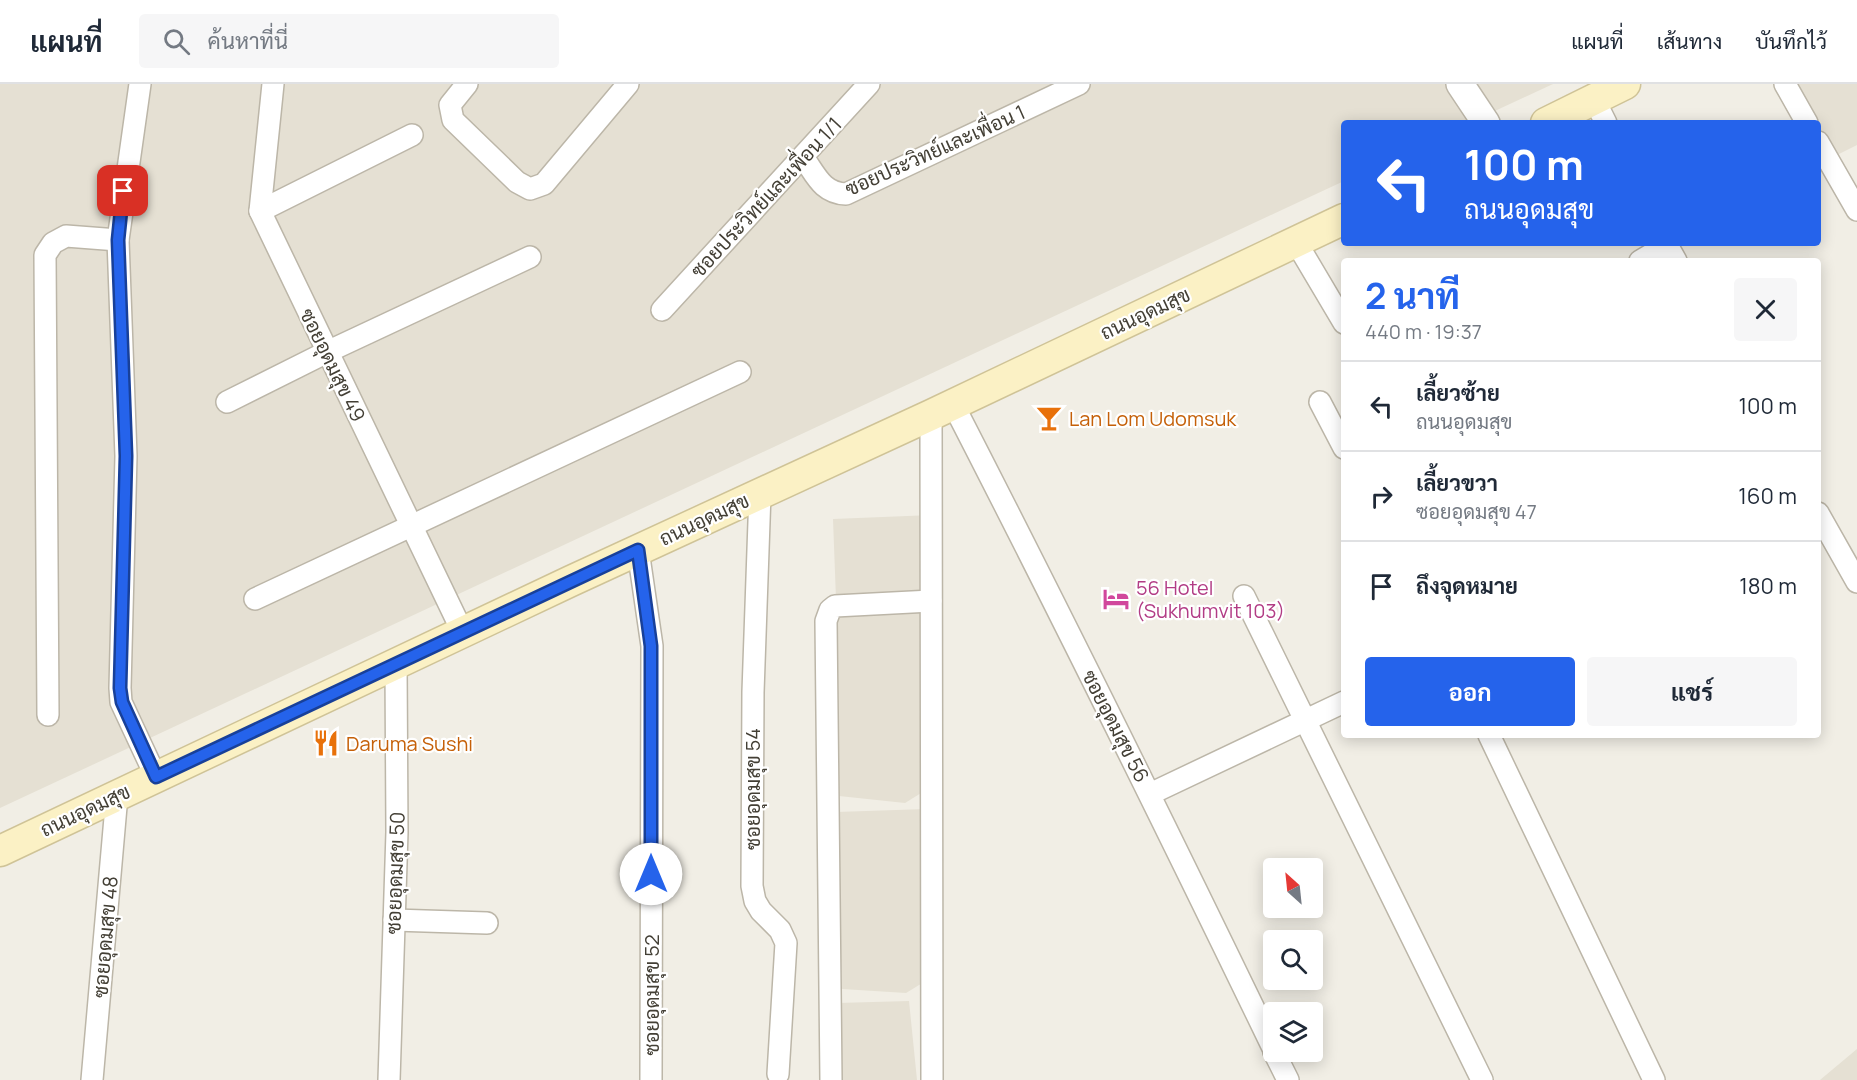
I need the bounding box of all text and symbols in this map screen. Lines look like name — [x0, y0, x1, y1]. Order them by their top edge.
search box — [139, 14, 559, 68]
text: แผนที่ — [30, 22, 103, 60]
icon: search — [160, 25, 193, 58]
text: ค้นหาที่นี่ — [208, 26, 288, 56]
text: แผนที่ — [1571, 27, 1624, 55]
text: เส้นทาง — [1657, 27, 1722, 55]
text: บันทึกไว้ — [1755, 27, 1827, 55]
street label: ซอยประวิทย์และเพื่อน 1 — [839, 95, 1029, 202]
street label: ซอยประวิทย์และเพื่อน 1/1 — [682, 109, 848, 283]
text: 100 m — [1464, 135, 1584, 193]
icon: left — [1365, 144, 1443, 222]
pin — [97, 165, 148, 216]
icon: arrive — [106, 174, 139, 207]
text: ถนนอุดมสุข — [1464, 190, 1594, 227]
text: 2 นาที — [1365, 271, 1460, 320]
button: close — [1734, 278, 1797, 341]
street label: ถนนอุดมสุข — [1096, 280, 1195, 347]
street label: ซอยอุดมสุข 49 — [293, 304, 372, 427]
text: 440 m · 19:37 — [1365, 318, 1482, 345]
text: เลี้ยวซ้าย — [1416, 378, 1500, 408]
icon: left — [1365, 390, 1398, 423]
text: 100 m — [1739, 391, 1797, 421]
bar icon: Lan Lom Udomsuk — [1034, 403, 1064, 433]
place label: Lan Lom Udomsuk — [1069, 405, 1237, 432]
text: ถนนอุดมสุข — [1416, 408, 1512, 435]
text: เลี้ยวขวา — [1416, 468, 1498, 498]
icon: right — [1365, 480, 1398, 513]
text: 160 m — [1738, 481, 1797, 511]
street label: ถนนอุดมสุข — [655, 486, 754, 553]
text: ซอยอุดมสุข 47 — [1416, 498, 1537, 525]
icon: arrive — [1365, 570, 1398, 603]
text: ถึงจุดหมาย — [1416, 571, 1518, 601]
text: 180 m — [1739, 571, 1797, 601]
place label: 56 Hotel (Sukhumvit 103) — [1136, 574, 1285, 624]
hotel icon: 56 Hotel (Sukhumvit 103) — [1101, 584, 1131, 614]
button: ออก — [1365, 657, 1575, 726]
button: แชร์ — [1587, 657, 1797, 726]
street label: ซอยอุดมสุข 56 — [1075, 665, 1156, 787]
restaurant icon: Daruma Sushi — [311, 728, 341, 758]
street label: ซอยอุดมสุข 54 — [739, 728, 767, 850]
place label: Daruma Sushi — [346, 730, 473, 757]
street label: ถนนอุดมสุข — [36, 777, 135, 844]
street label: ซอยอุดมสุข 50 — [379, 811, 412, 935]
position arrow — [619, 842, 683, 906]
north arrow — [1263, 858, 1323, 918]
map controls — [1263, 858, 1323, 1062]
street label: ซอยอุดมสุข 48 — [86, 875, 125, 999]
button: search — [1263, 930, 1323, 990]
street label: ซอยอุดมสุข 52 — [638, 934, 666, 1056]
button: layers — [1263, 1002, 1323, 1062]

